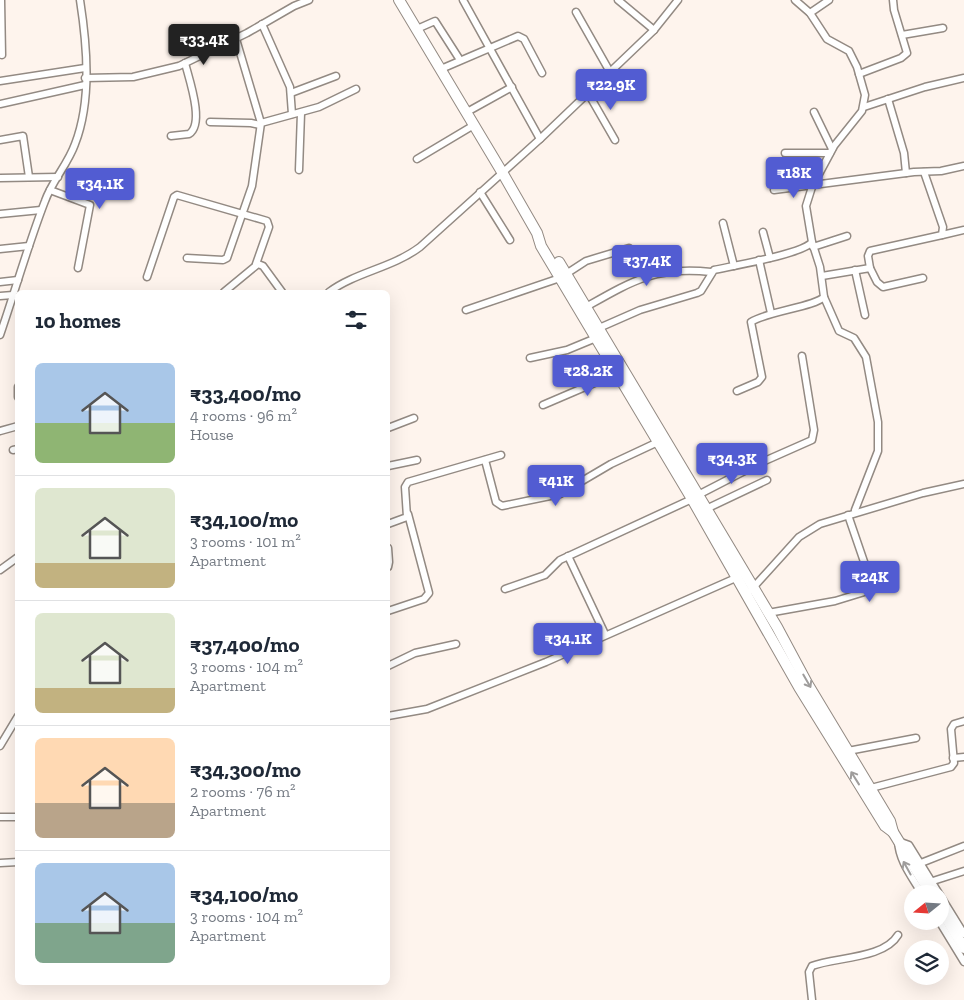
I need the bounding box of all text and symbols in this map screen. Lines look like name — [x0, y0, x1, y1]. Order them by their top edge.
pin: ₹33.4K — [163, 23, 245, 66]
text: ₹33.4K — [179, 30, 229, 49]
pin: ₹22.9K — [570, 68, 652, 111]
text: ₹22.9K — [587, 75, 635, 94]
pin: ₹18K — [764, 156, 824, 199]
text: ₹18K — [777, 163, 811, 182]
pin: ₹34.1K — [59, 168, 141, 210]
text: ₹34.1K — [76, 174, 124, 193]
pin: ₹37.4K — [606, 244, 688, 287]
text: ₹37.4K — [623, 251, 671, 270]
icon: filters — [342, 306, 370, 334]
text: 10 homes — [35, 308, 121, 333]
pin: ₹28.2K — [547, 354, 629, 397]
text: ₹28.2K — [564, 361, 612, 380]
text: ₹33,400/mo — [190, 381, 301, 406]
icon: home — [75, 383, 135, 443]
text: 4 rooms · 96 m² — [190, 406, 297, 425]
text: House — [190, 425, 233, 444]
pin: ₹34.3K — [691, 442, 773, 485]
text: ₹34.3K — [707, 449, 757, 468]
pin: ₹41K — [526, 464, 586, 507]
text: ₹41K — [539, 471, 574, 490]
text: ₹34,100/mo — [190, 507, 298, 532]
icon: home — [75, 508, 135, 568]
text: 3 rooms · 101 m² — [190, 532, 301, 551]
text: Apartment — [190, 551, 266, 570]
pin: ₹24K — [840, 560, 900, 603]
text: ₹24K — [851, 567, 889, 586]
pin: ₹34.1K — [527, 622, 609, 665]
text: ₹34.1K — [544, 629, 592, 648]
text: ₹37,400/mo — [190, 632, 299, 657]
icon: home — [75, 633, 135, 693]
text: 3 rooms · 104 m² — [190, 657, 303, 676]
one-way arrow — [802, 674, 812, 688]
text: Apartment — [190, 676, 266, 695]
text: ₹34,300/mo — [190, 757, 301, 782]
icon: home — [75, 758, 135, 818]
one-way arrow — [849, 772, 859, 786]
text: 2 rooms · 76 m² — [190, 782, 296, 801]
text: Apartment — [190, 801, 266, 820]
one-way arrow — [902, 861, 912, 876]
text: ₹34,100/mo — [190, 882, 298, 907]
icon: home — [75, 883, 135, 943]
north arrow — [904, 885, 949, 930]
map controls — [904, 885, 949, 985]
text: 3 rooms · 104 m² — [190, 907, 303, 926]
text: Apartment — [190, 926, 266, 945]
button: layers — [904, 940, 949, 985]

